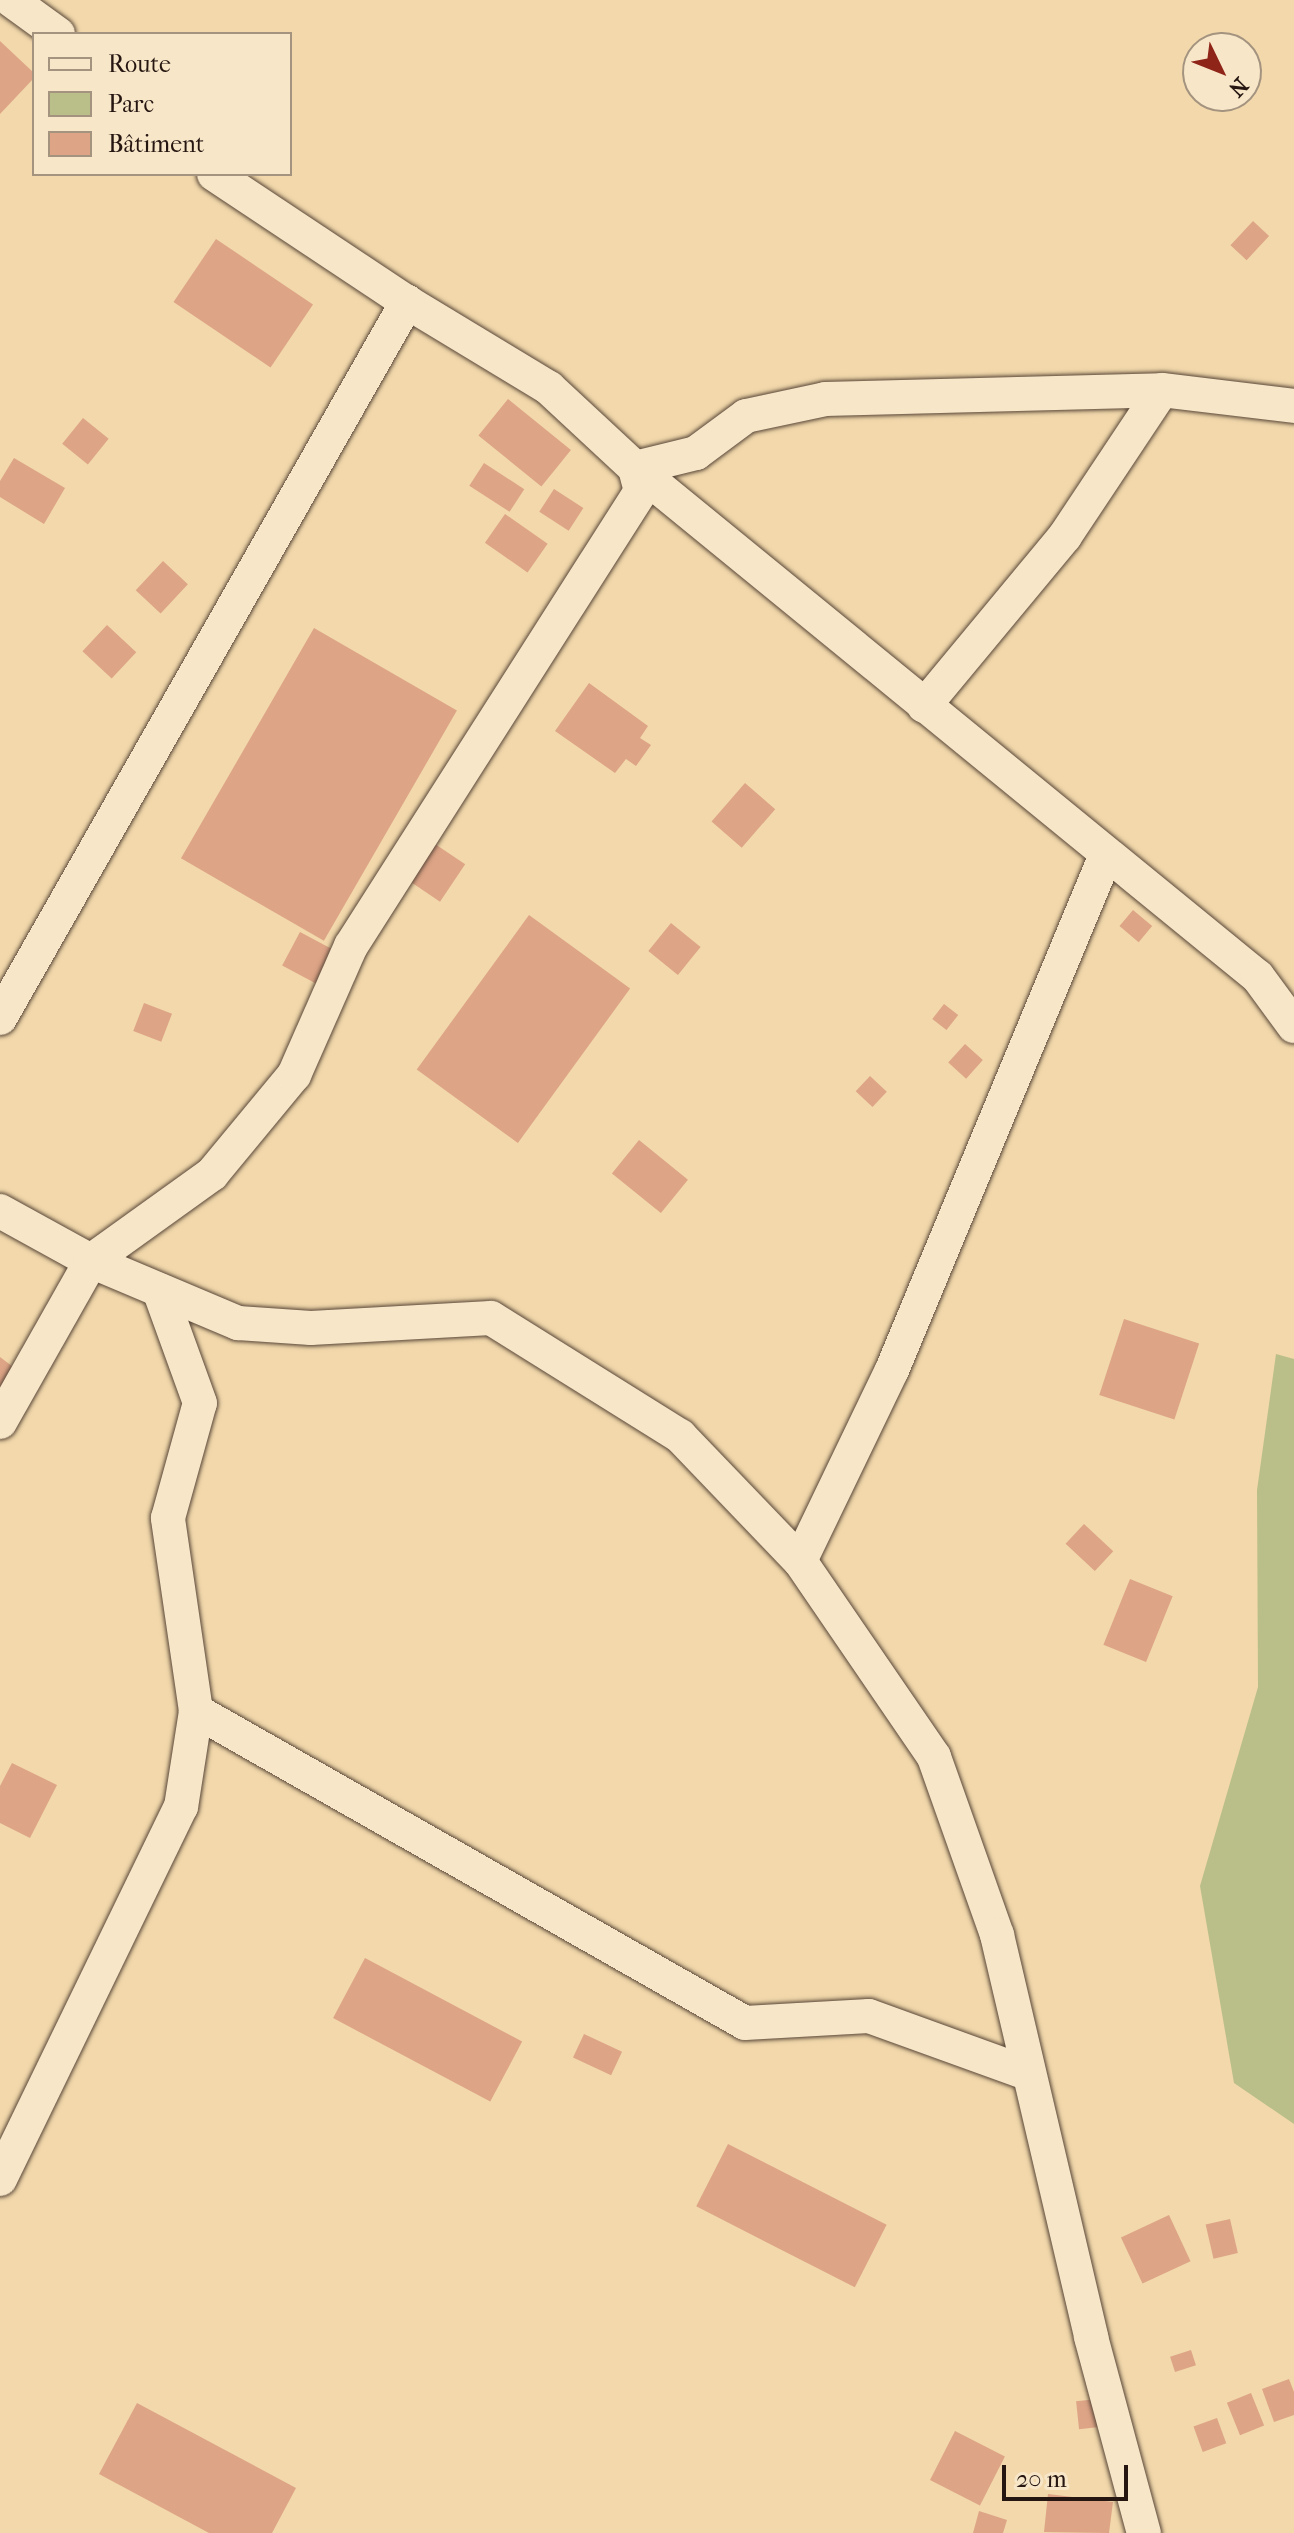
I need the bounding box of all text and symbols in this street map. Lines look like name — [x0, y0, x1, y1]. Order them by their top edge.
legend — [32, 32, 292, 176]
north arrow — [1182, 32, 1262, 112]
text: Route — [108, 50, 171, 78]
text: N — [1223, 72, 1253, 102]
text: Parc — [108, 90, 154, 118]
text: Bâtiment — [108, 130, 204, 158]
scale bar — [1006, 2449, 1132, 2499]
text: 20 m — [1016, 2465, 1067, 2493]

